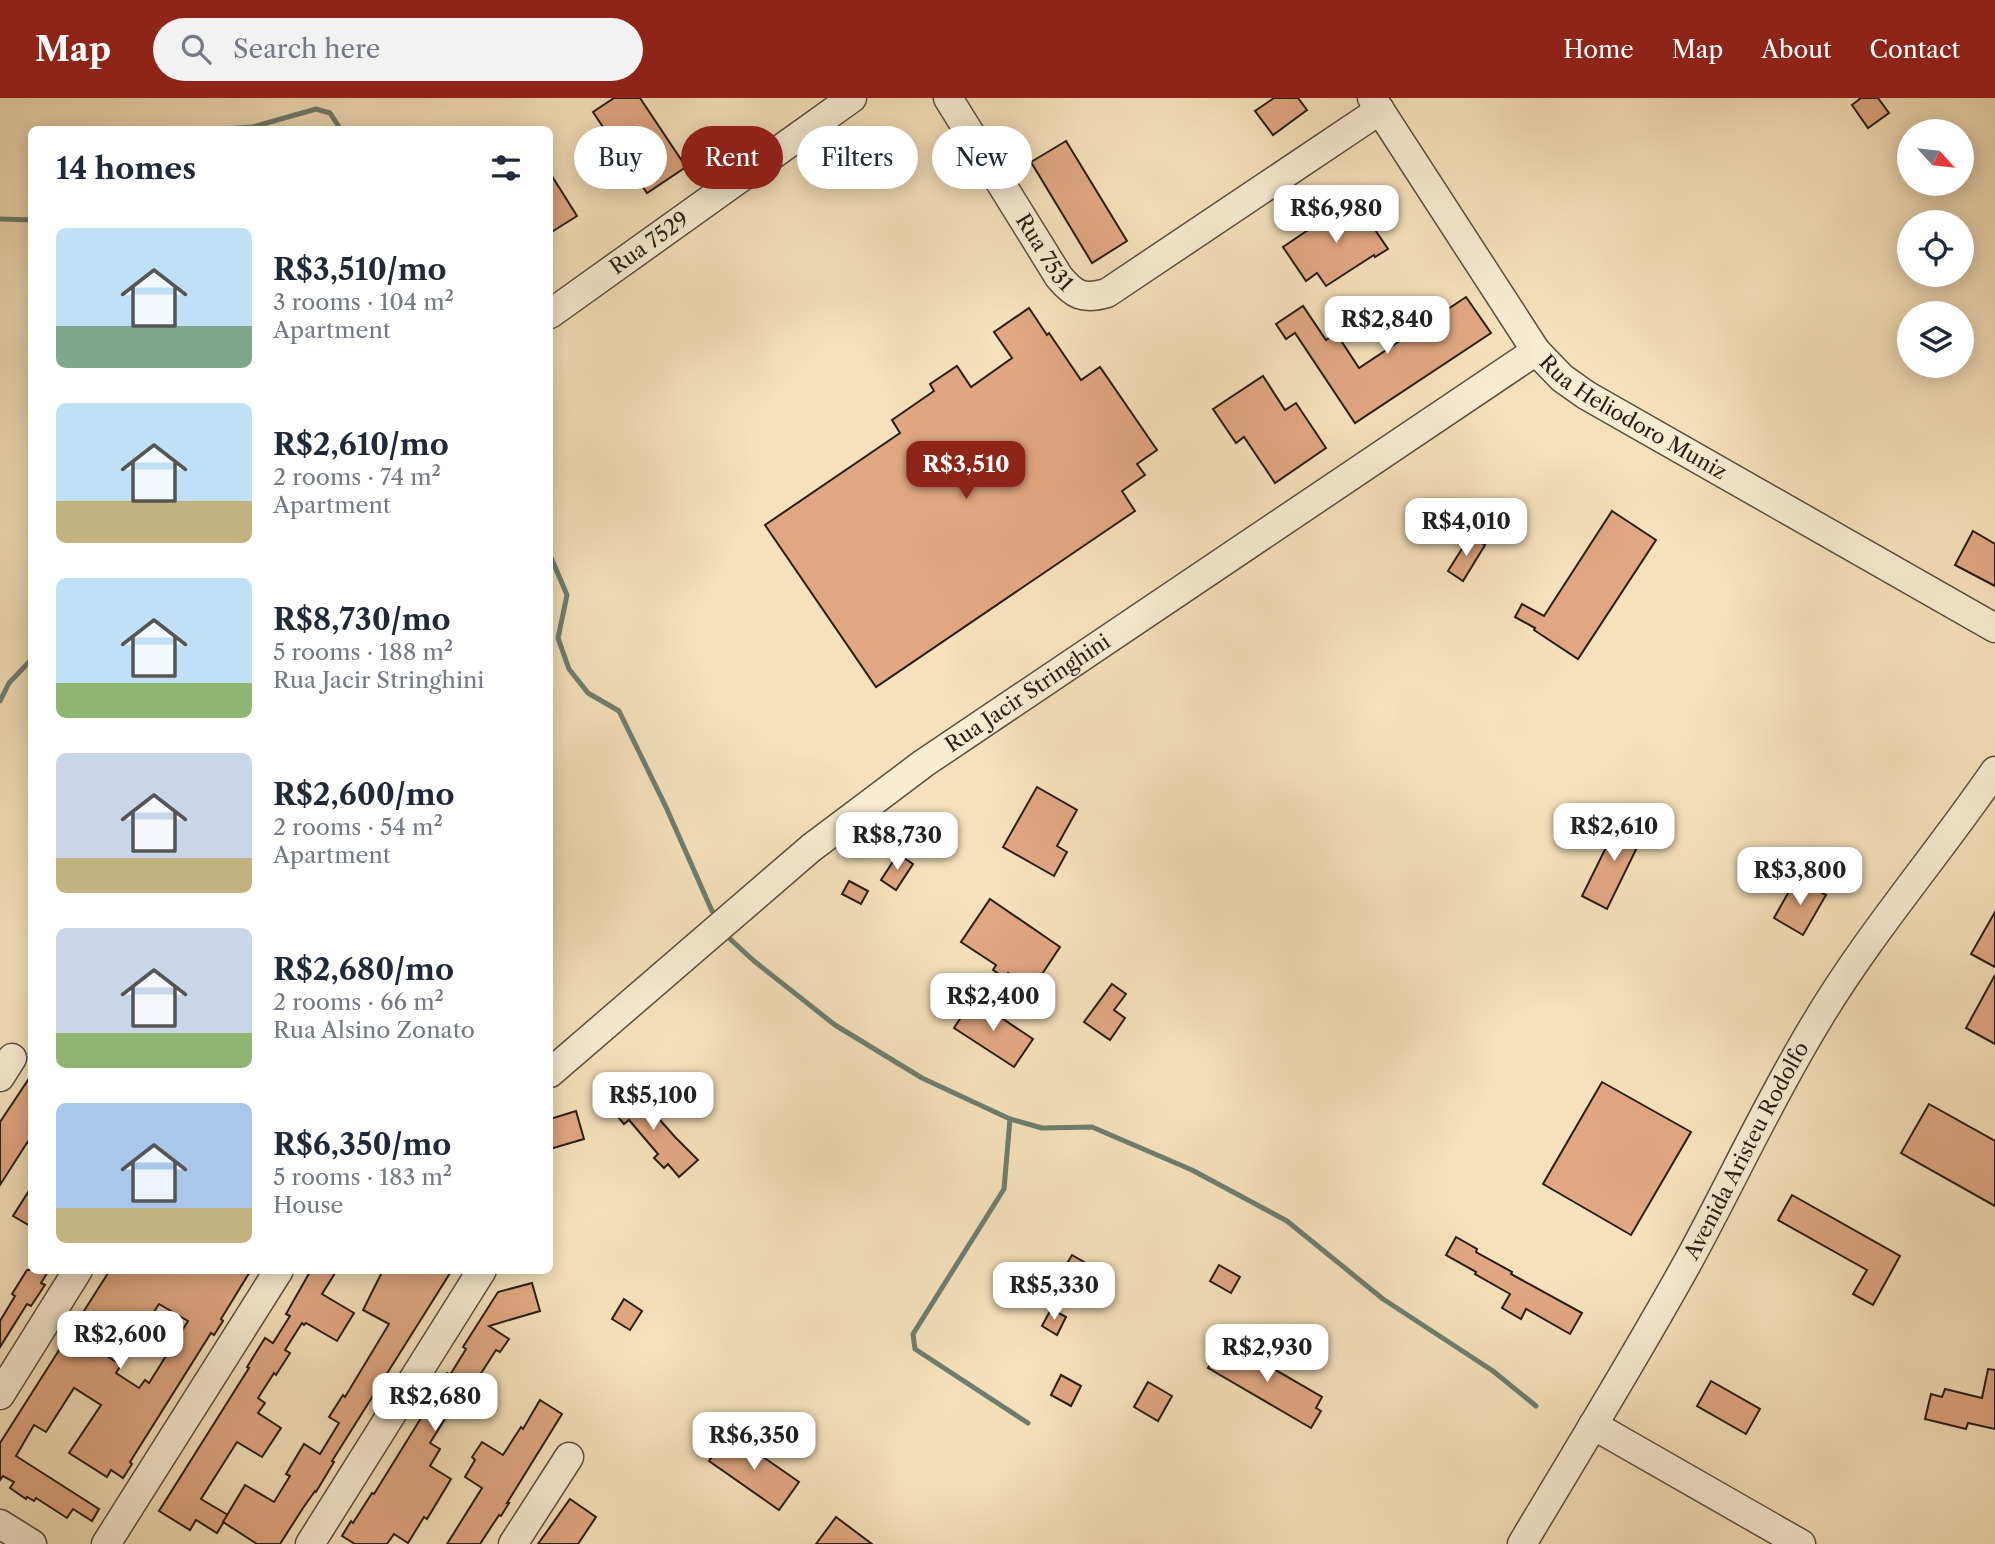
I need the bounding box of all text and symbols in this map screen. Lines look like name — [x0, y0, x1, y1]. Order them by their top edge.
search box — [153, 18, 643, 81]
text: Map — [35, 29, 111, 70]
icon: search — [177, 30, 215, 68]
text: Search here — [233, 33, 380, 65]
text: Home — [1563, 35, 1634, 64]
text: Map — [1672, 35, 1723, 64]
text: About — [1761, 35, 1832, 64]
text: Contact — [1870, 35, 1960, 64]
north arrow — [1897, 119, 1974, 196]
map controls — [1897, 119, 1974, 378]
chip: Buy — [574, 126, 667, 189]
chip: Rent — [681, 126, 783, 189]
chip: Filters — [797, 126, 918, 189]
chip: New — [932, 126, 1032, 189]
icon: filters — [487, 149, 525, 187]
text: 14 homes — [56, 150, 196, 187]
pin: R$6,980 — [1271, 186, 1401, 245]
text: R$6,980 — [1290, 194, 1382, 222]
street label: Rua 7529 — [605, 206, 693, 279]
street label: Rua 7531 — [1011, 209, 1078, 297]
button: locate — [1897, 210, 1974, 287]
text: R$3,510/mo — [273, 251, 447, 288]
icon: home — [112, 256, 196, 340]
text: 3 rooms · 104 m² — [273, 288, 454, 316]
pin: R$2,840 — [1322, 296, 1452, 356]
button: layers — [1897, 301, 1974, 378]
text: R$2,840 — [1341, 305, 1433, 333]
text: Apartment — [273, 316, 391, 344]
street label: Rua Heliodoro Muniz — [1534, 349, 1731, 485]
text: R$2,610/mo — [273, 426, 449, 463]
icon: home — [112, 431, 196, 515]
pin: R$3,510 — [901, 442, 1031, 501]
text: R$3,510 — [922, 450, 1010, 478]
text: 2 rooms · 74 m² — [273, 463, 441, 491]
text: Apartment — [273, 491, 391, 519]
pin: R$4,010 — [1401, 498, 1531, 558]
text: R$4,010 — [1421, 507, 1511, 535]
text: R$8,730/mo — [273, 601, 451, 638]
icon: home — [112, 606, 196, 690]
street label: Rua Jacir Stringhini — [940, 628, 1114, 757]
text: 5 rooms · 188 m² — [273, 638, 453, 666]
text: Rua Jacir Stringhini — [273, 666, 484, 694]
text: R$2,600/mo — [273, 776, 455, 813]
icon: home — [112, 781, 196, 865]
pin: R$2,610 — [1549, 804, 1679, 863]
pin: R$8,730 — [832, 812, 962, 872]
text: R$2,610 — [1570, 812, 1659, 840]
text: 2 rooms · 54 m² — [273, 813, 443, 841]
text: R$8,730 — [852, 821, 942, 849]
text: Apartment — [273, 841, 391, 869]
pin: R$3,800 — [1735, 848, 1865, 907]
text: R$3,800 — [1753, 856, 1847, 884]
text: R$2,680/mo — [273, 951, 454, 988]
icon: home — [112, 956, 196, 1040]
pin: R$2,400 — [928, 974, 1058, 1033]
text: R$2,400 — [946, 982, 1040, 1010]
text: 2 rooms · 66 m² — [273, 988, 444, 1016]
text: Rua Alsino Zonato — [273, 1016, 475, 1044]
street label: Avenida Aristeu Rodolfo — [1678, 1037, 1814, 1265]
pin: R$5,100 — [588, 1072, 718, 1132]
text: R$5,100 — [608, 1081, 698, 1109]
text: R$6,350/mo — [273, 1126, 451, 1163]
icon: home — [112, 1131, 196, 1215]
text: 5 rooms · 183 m² — [273, 1163, 452, 1191]
text: House — [273, 1191, 343, 1219]
pin: R$5,330 — [989, 1262, 1119, 1322]
text: R$5,330 — [1009, 1271, 1099, 1299]
pin: R$2,600 — [55, 1312, 185, 1371]
text: R$2,600 — [73, 1320, 167, 1348]
pin: R$2,930 — [1202, 1324, 1332, 1384]
text: R$2,930 — [1221, 1333, 1313, 1361]
pin: R$2,680 — [370, 1374, 500, 1433]
text: R$2,680 — [388, 1382, 482, 1410]
pin: R$6,350 — [689, 1412, 819, 1472]
text: R$6,350 — [709, 1421, 799, 1449]

